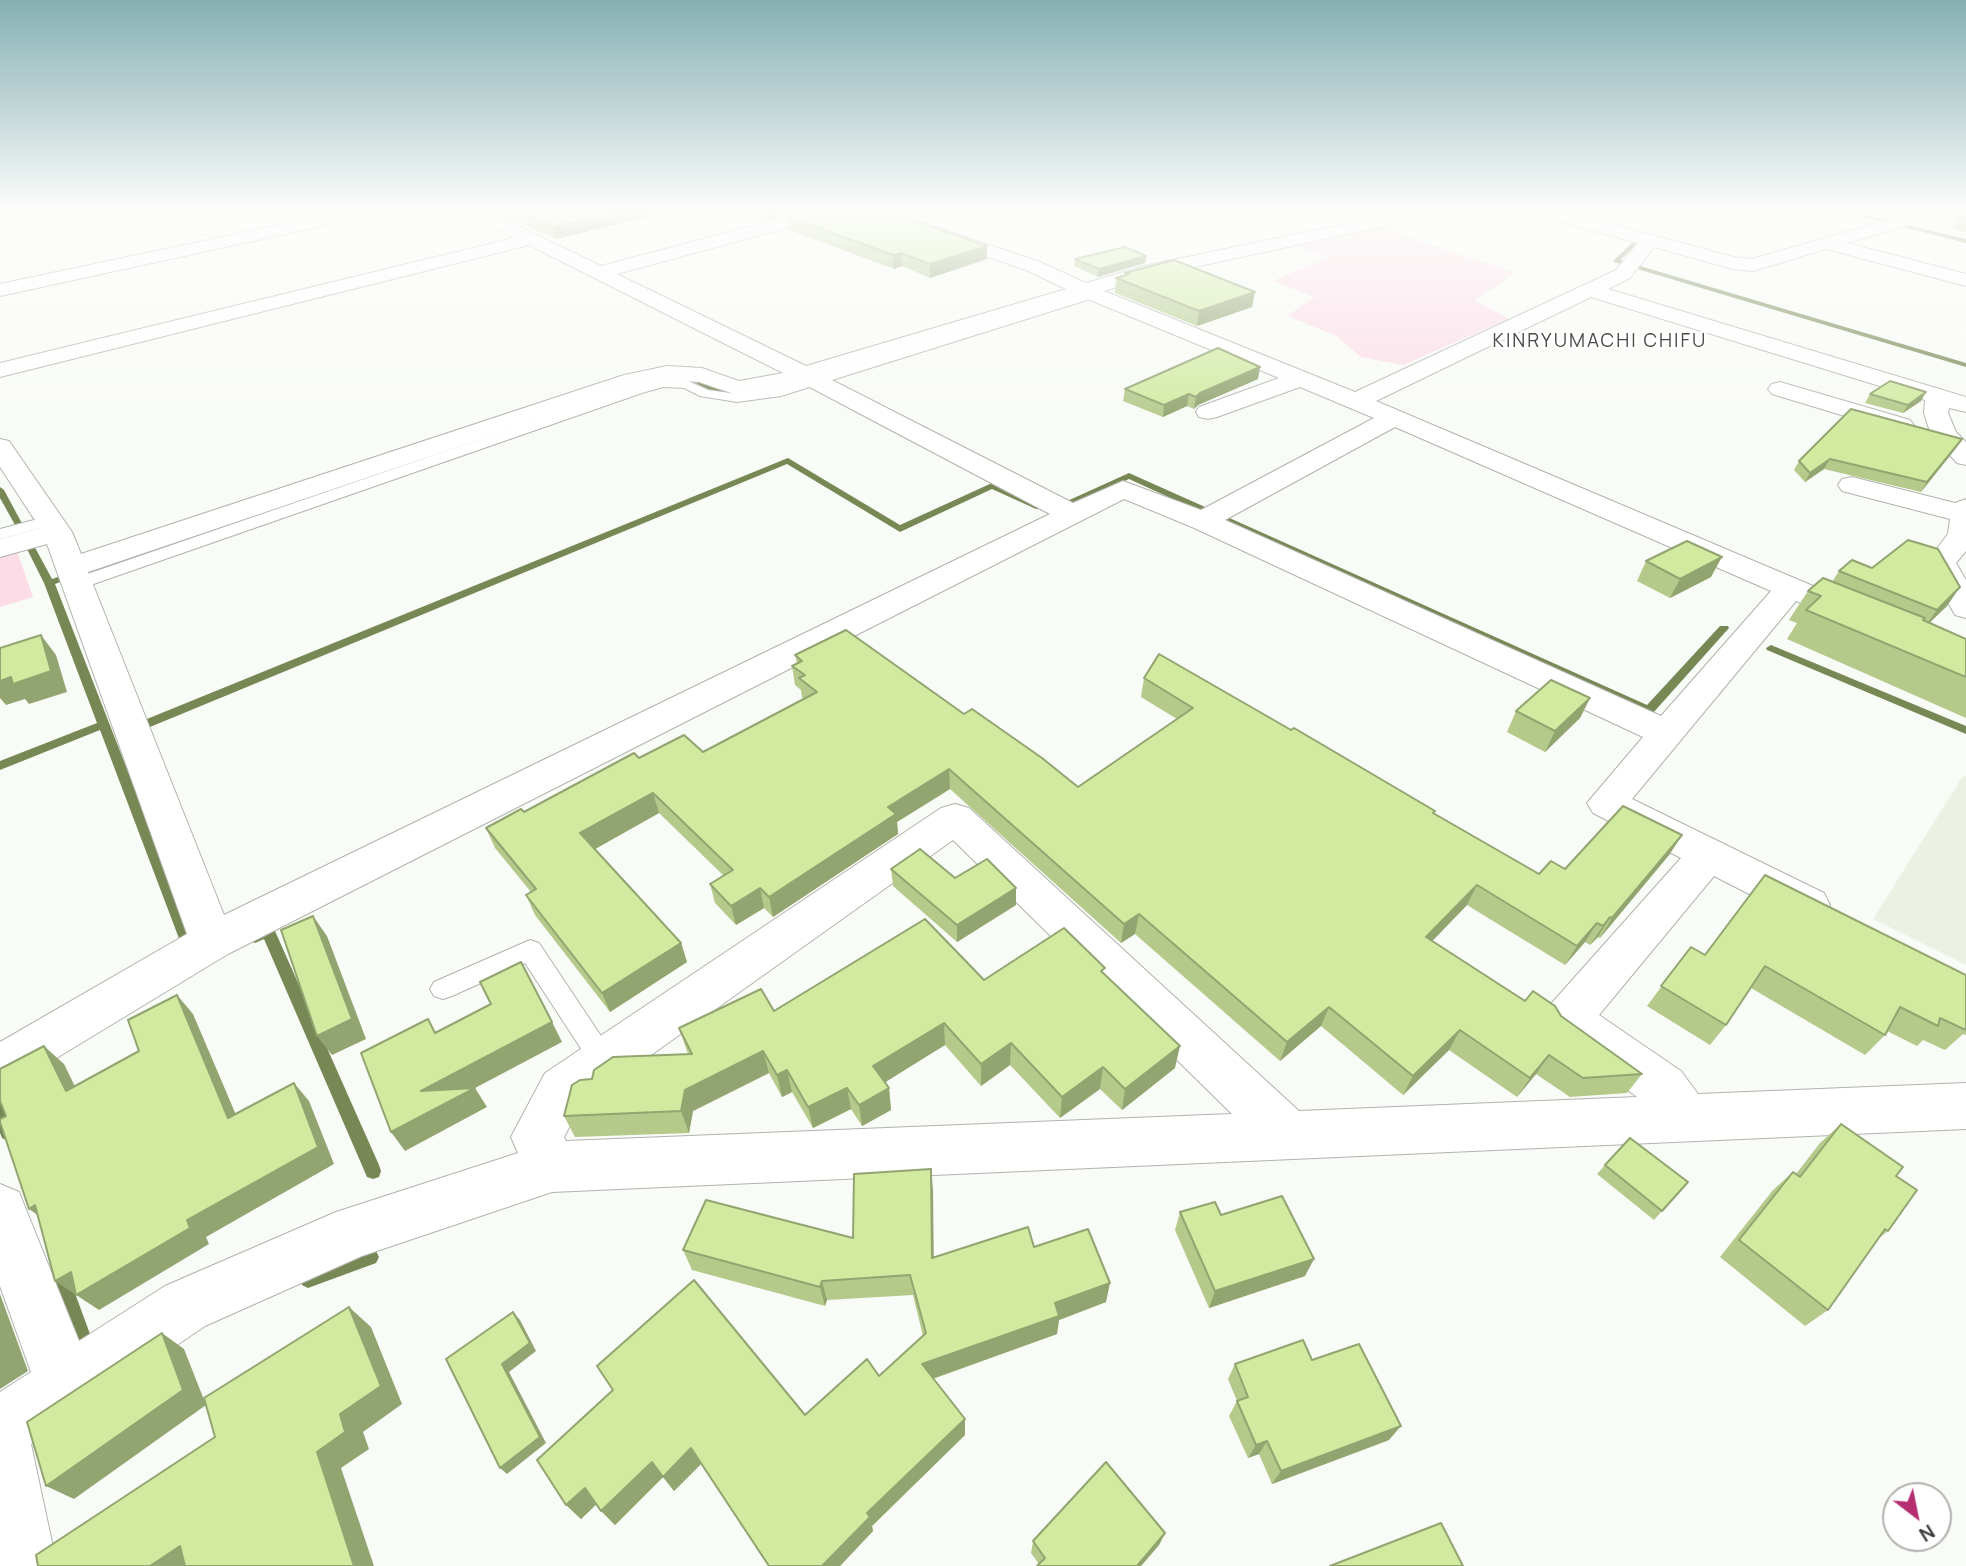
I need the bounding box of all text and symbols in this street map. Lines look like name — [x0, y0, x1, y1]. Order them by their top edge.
district label: KINRYUMACHI CHIFU — [1495, 331, 1705, 353]
north arrow — [1882, 1482, 1952, 1552]
text: N — [1914, 1518, 1940, 1548]

